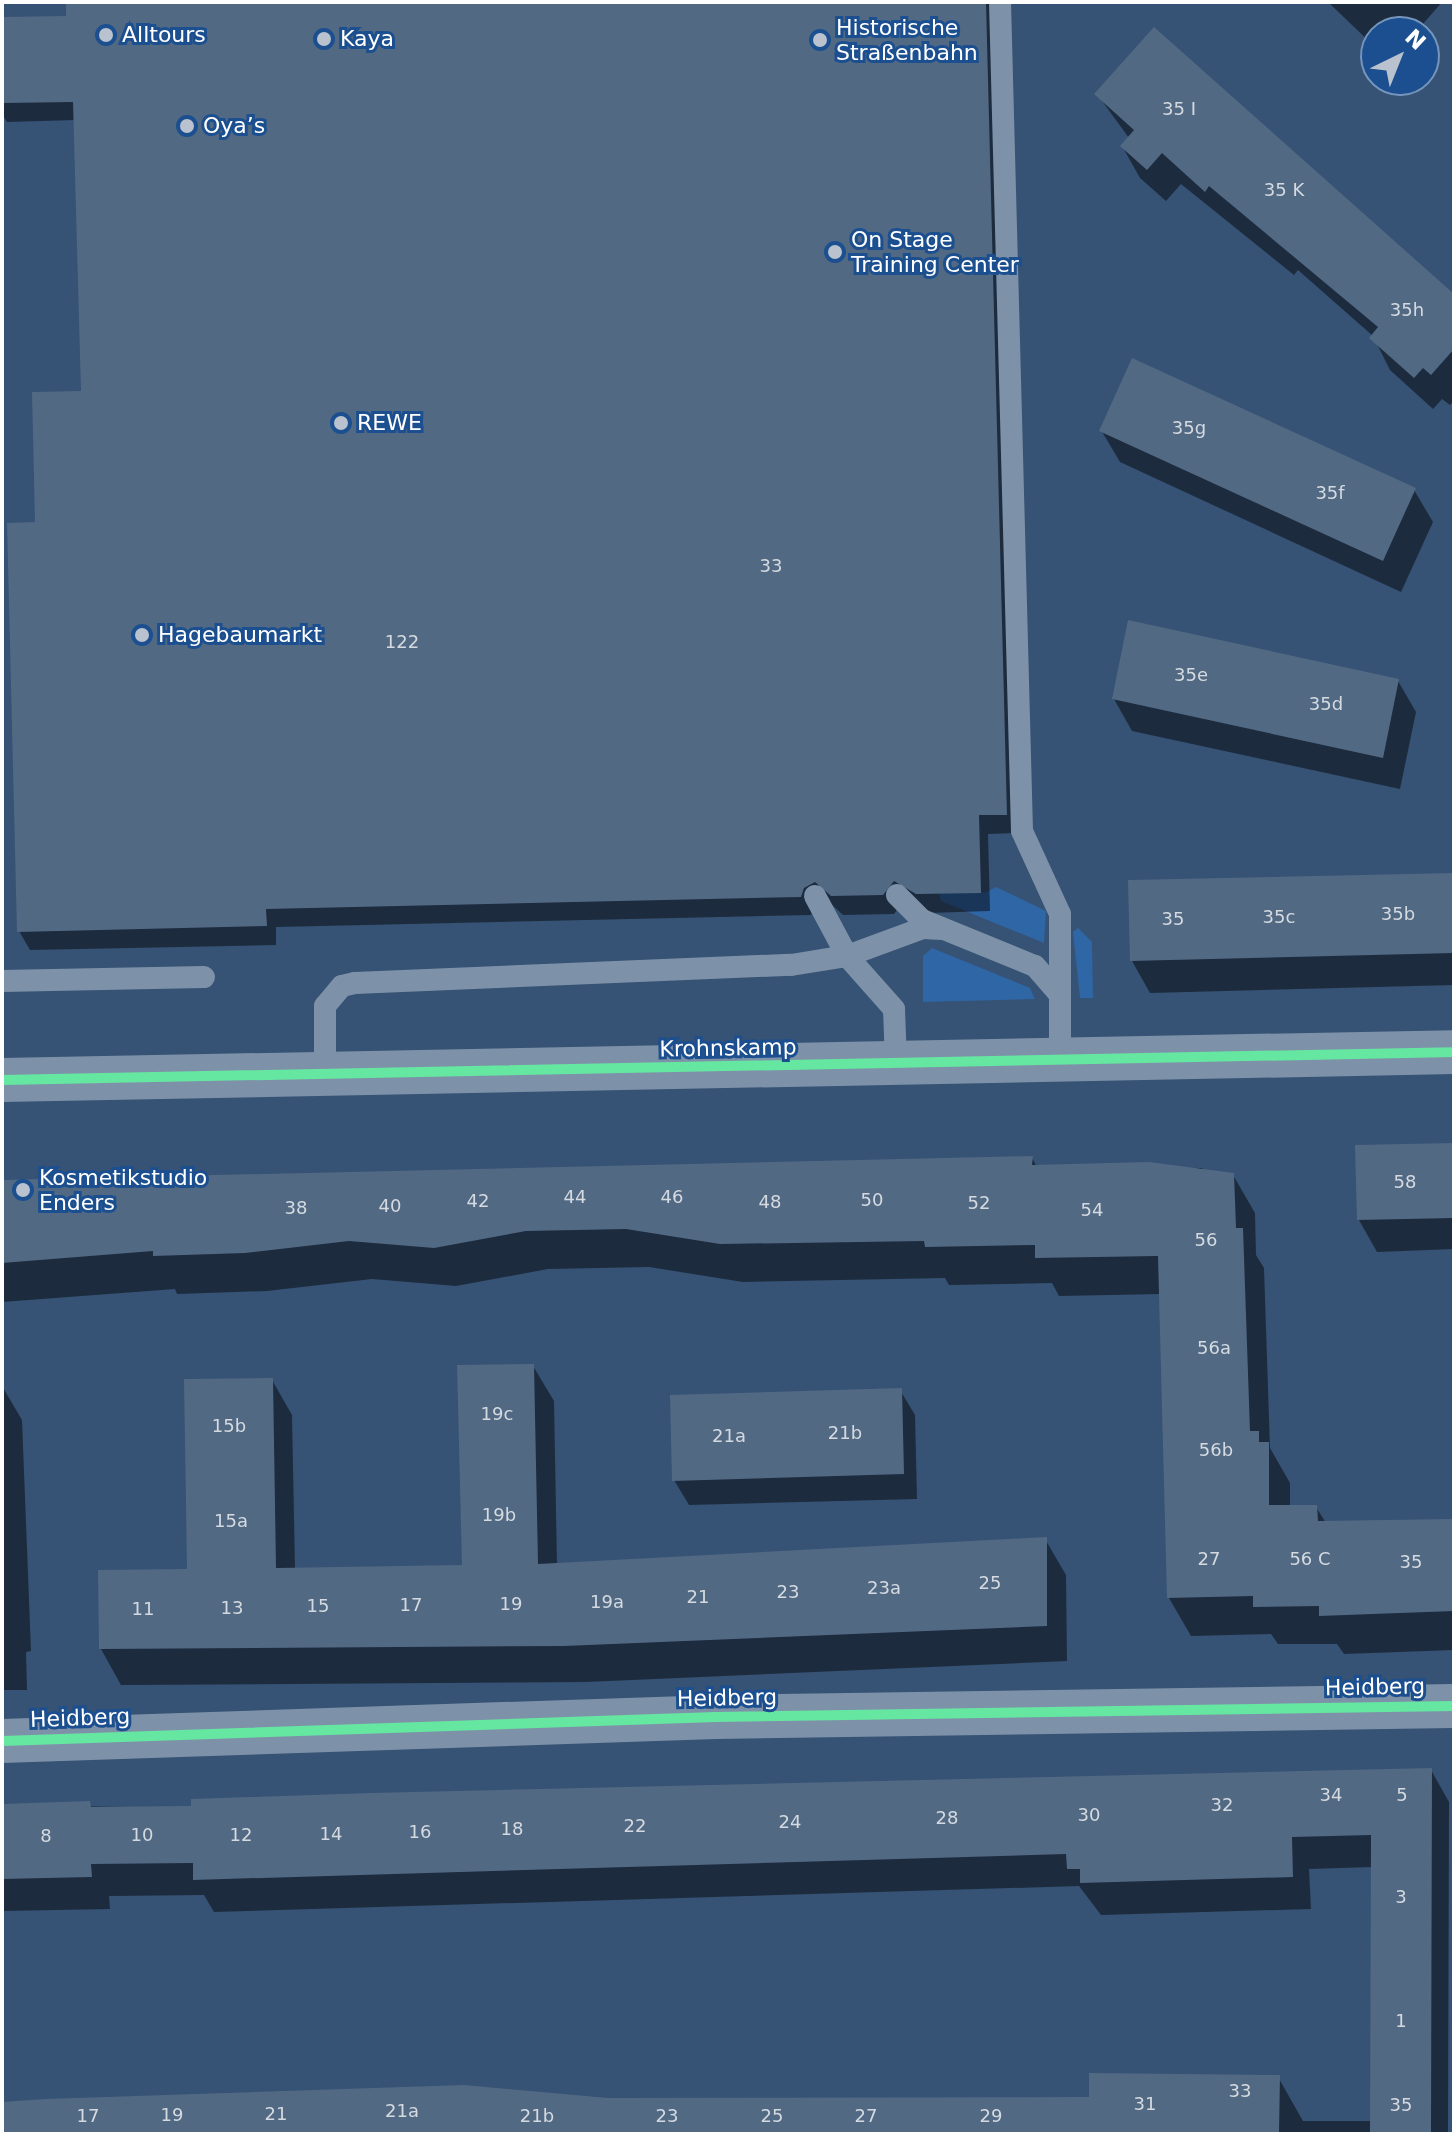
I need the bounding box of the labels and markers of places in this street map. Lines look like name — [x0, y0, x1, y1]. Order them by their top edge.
place label: Historische Straßenbahn — [836, 14, 978, 66]
place label: Alltours — [122, 22, 206, 48]
marker: Alltours — [97, 26, 115, 44]
place label: Kaya — [340, 26, 394, 52]
marker: Kaya — [315, 30, 333, 48]
marker: Historische Straßenbahn — [811, 31, 829, 49]
place label: Oya’s — [203, 113, 265, 139]
marker: Oya’s — [178, 117, 196, 135]
place label: On Stage Training Center — [851, 226, 1019, 278]
marker: On Stage Training Center — [826, 243, 844, 261]
place label: REWE — [357, 410, 422, 436]
marker: REWE — [332, 414, 350, 432]
place label: Hagebaumarkt — [158, 622, 322, 648]
marker: Hagebaumarkt — [133, 626, 151, 644]
place label: Kosmetikstudio Enders — [39, 1164, 207, 1216]
marker: Kosmetikstudio Enders — [14, 1181, 32, 1199]

